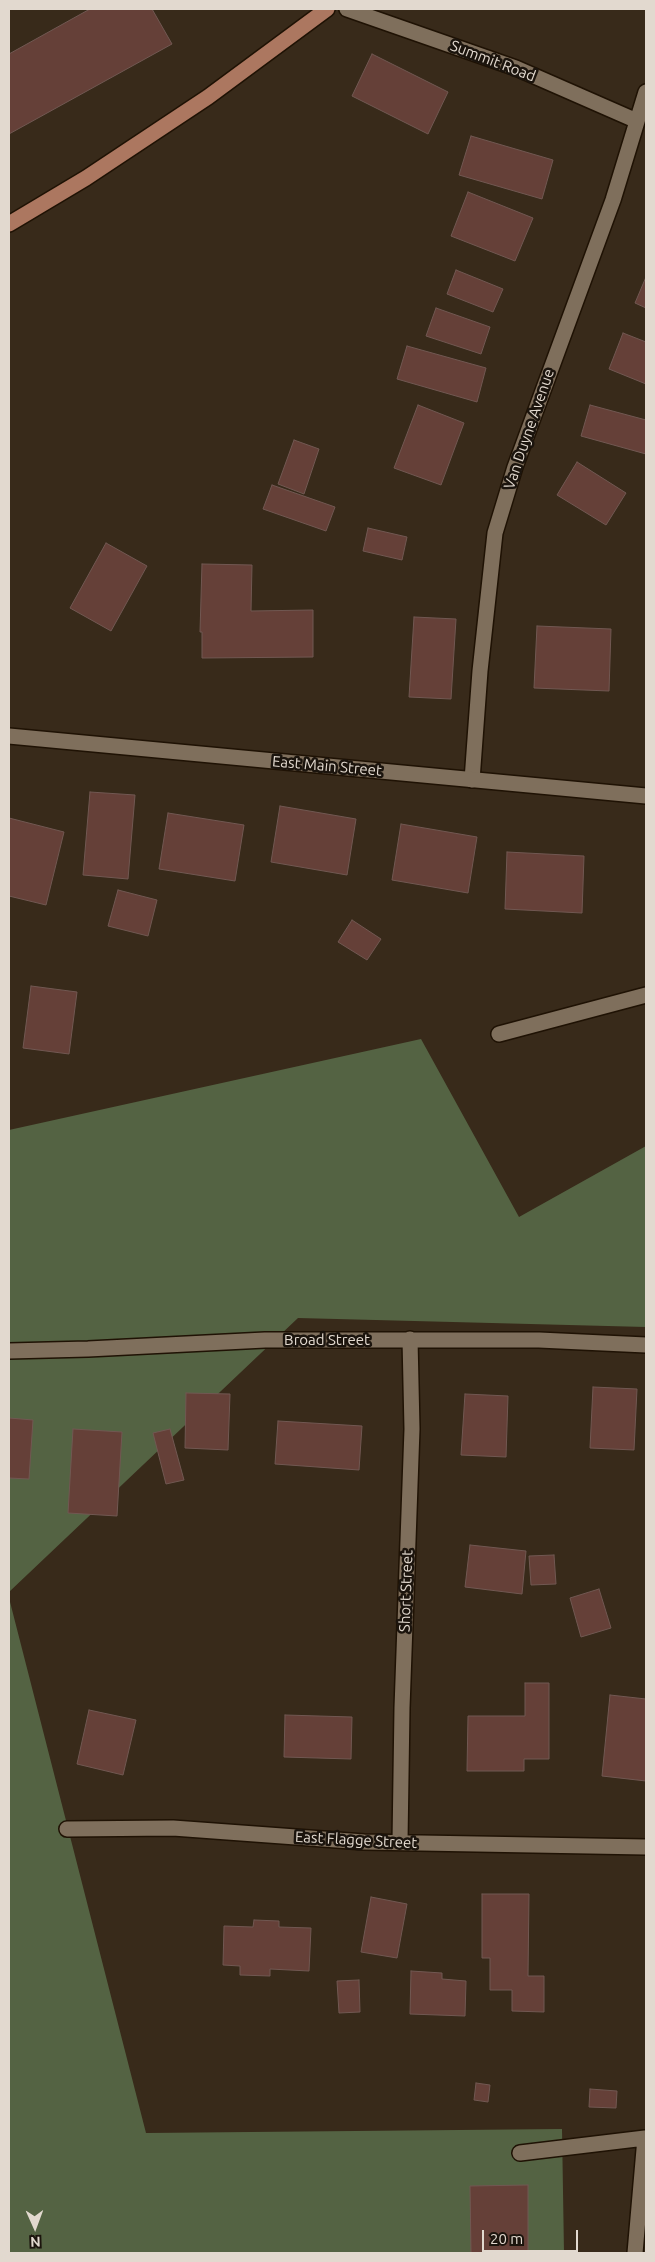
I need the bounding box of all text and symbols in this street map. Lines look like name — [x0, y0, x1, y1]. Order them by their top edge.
street label: Summit Road — [448, 36, 538, 86]
street label: Van Duyne Avenue — [500, 366, 558, 492]
street label: East Main Street — [271, 752, 383, 780]
street label: Broad Street — [284, 1331, 370, 1349]
street label: Short Street — [396, 1550, 416, 1632]
street label: East Flagge Street — [294, 1828, 418, 1852]
north arrow — [10, 2202, 60, 2252]
scale bar — [485, 2220, 581, 2252]
text: 20 m — [490, 2230, 523, 2247]
text: N — [30, 2234, 41, 2250]

